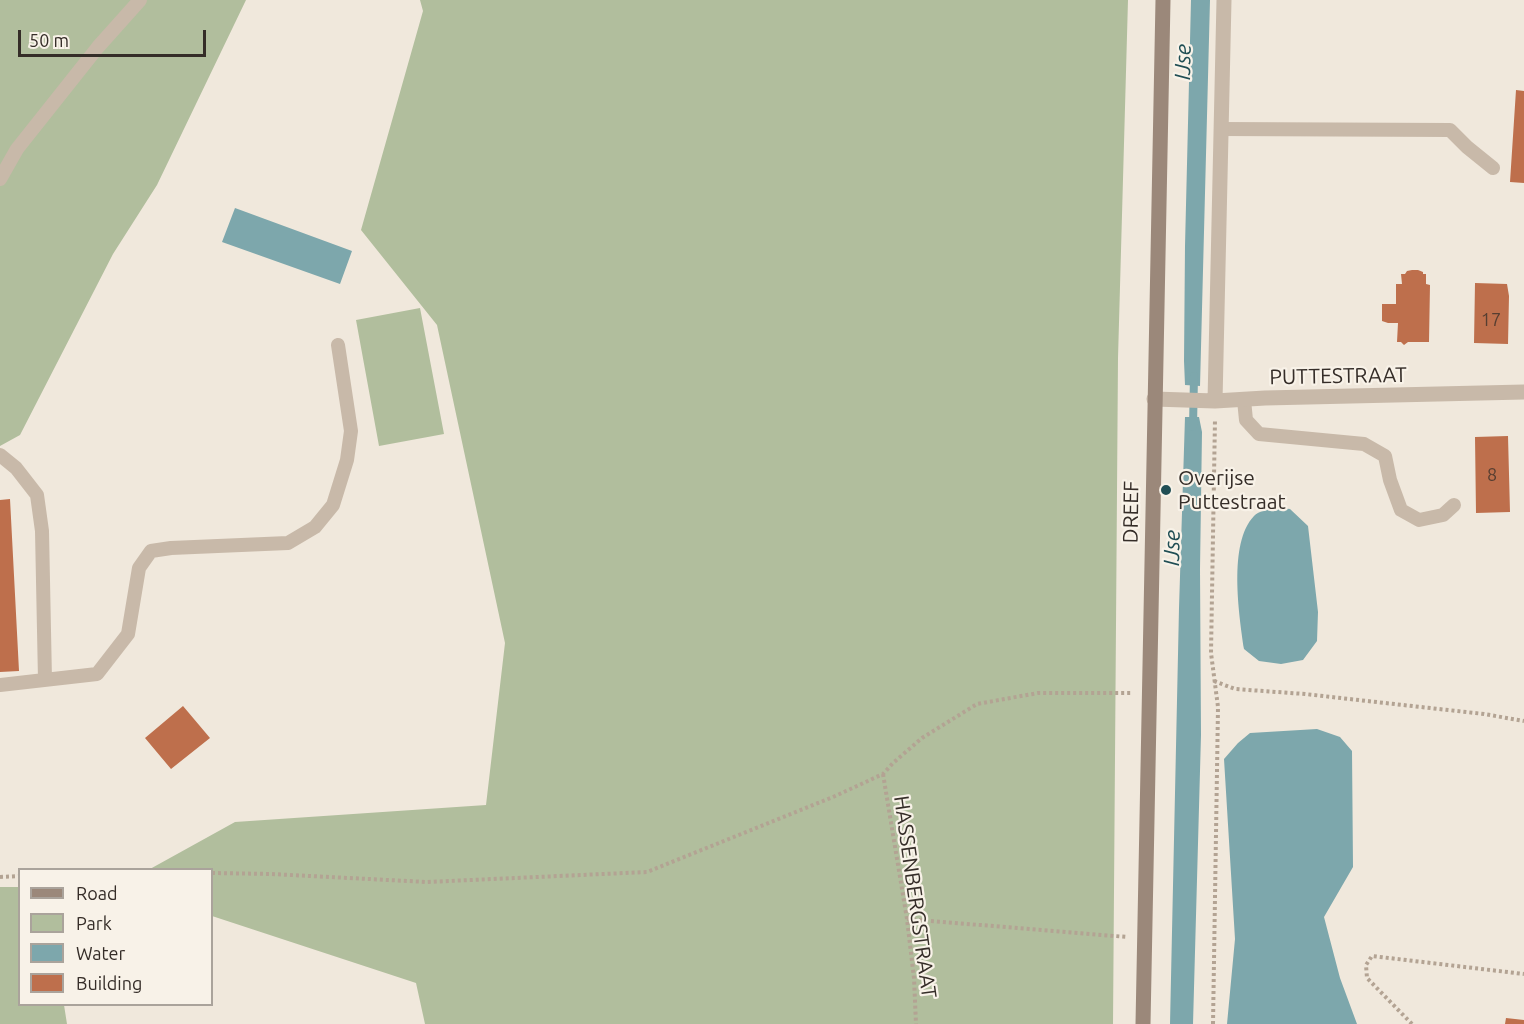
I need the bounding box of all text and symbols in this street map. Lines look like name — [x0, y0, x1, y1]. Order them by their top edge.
scale bar — [21, 18, 208, 56]
text: 50 m — [29, 30, 69, 50]
water label: IJse — [1169, 44, 1197, 80]
house number: 17 — [1481, 309, 1501, 331]
street label: PUTTESTRAAT — [1269, 362, 1407, 390]
house number: 8 — [1487, 464, 1497, 486]
place label: Overijse Puttestraat — [1178, 465, 1286, 515]
street label: DREEF — [1118, 481, 1144, 543]
marker: Overijse Puttestraat — [1159, 483, 1173, 497]
water label: IJse — [1158, 530, 1186, 566]
street label: HASSENBERGSTRAAT — [888, 794, 942, 1000]
legend — [18, 868, 213, 1006]
text: Road — [76, 883, 118, 903]
text: Park — [76, 913, 112, 933]
text: Water — [76, 943, 125, 963]
text: Building — [76, 973, 142, 993]

